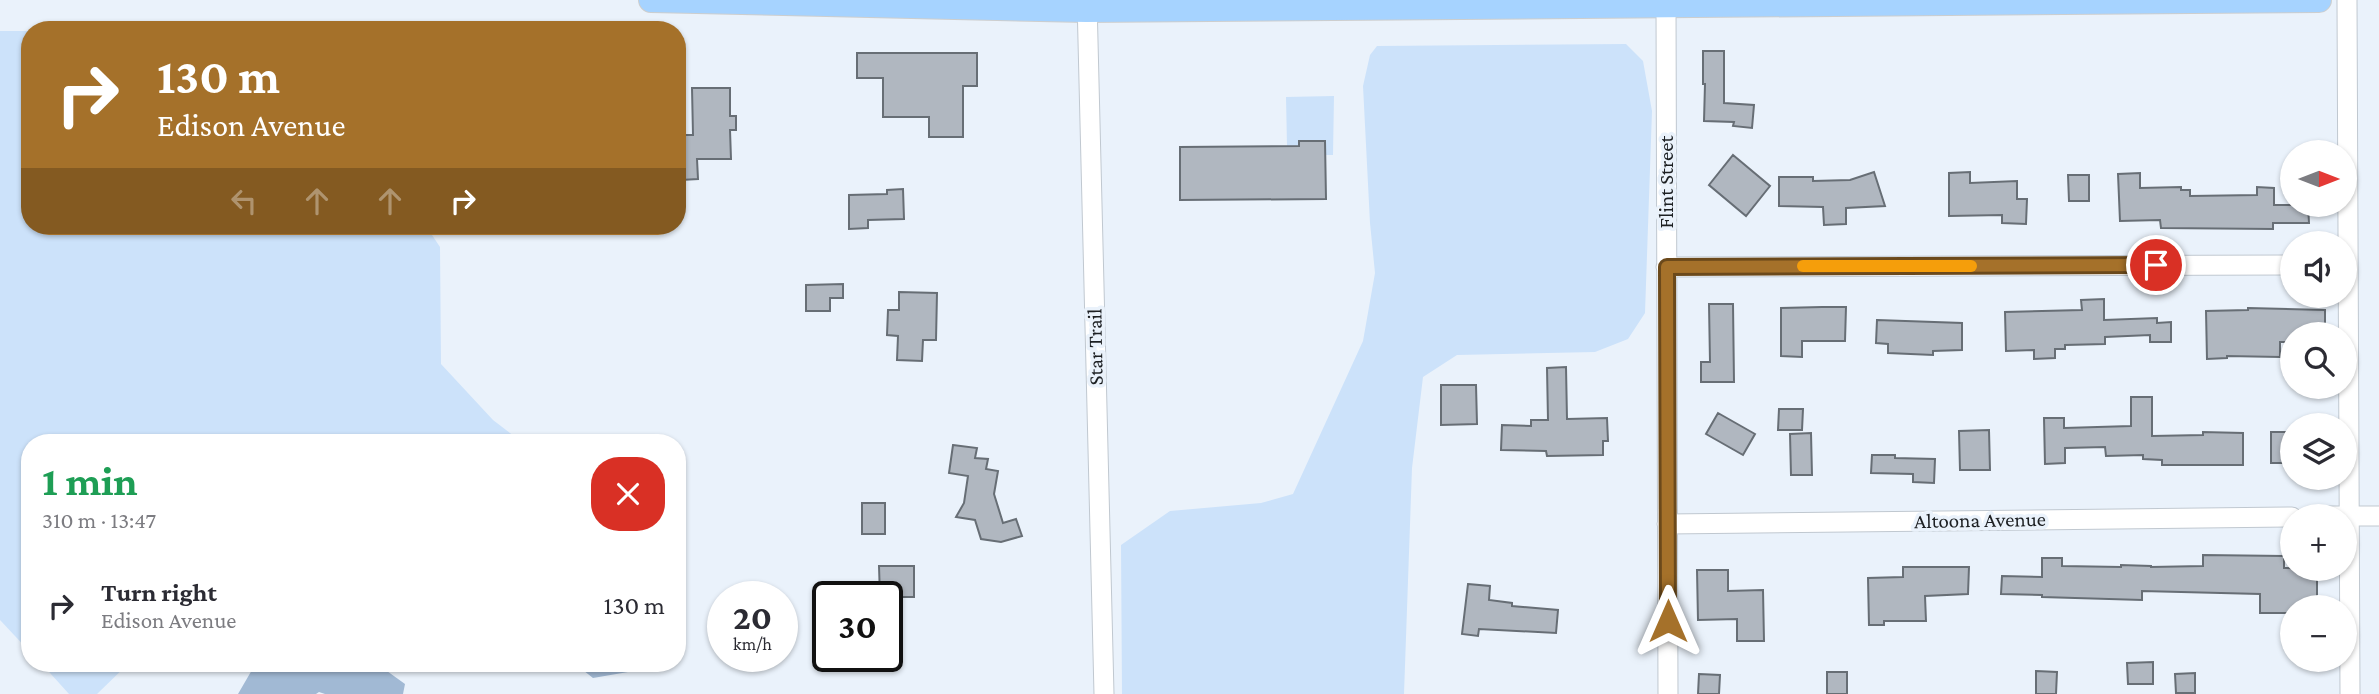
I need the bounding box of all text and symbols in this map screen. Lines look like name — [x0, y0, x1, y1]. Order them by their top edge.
icon: right — [42, 49, 133, 140]
text: 130 m — [157, 49, 280, 104]
text: Edison Avenue — [157, 107, 345, 143]
street label: Flint Street — [1654, 135, 1678, 228]
north arrow — [2280, 140, 2357, 217]
map controls — [2280, 140, 2357, 672]
icon: left — [225, 182, 263, 220]
icon: ahead — [298, 182, 336, 220]
icon: ahead — [371, 182, 409, 220]
icon: right — [444, 182, 482, 220]
button: sound — [2280, 231, 2357, 308]
pin — [2126, 235, 2186, 295]
icon: arrive — [2137, 246, 2175, 284]
street label: Star Trail — [1082, 308, 1108, 386]
button: search — [2280, 322, 2357, 399]
button: layers — [2280, 413, 2357, 490]
text: 1 min — [42, 457, 138, 504]
button: close — [591, 457, 665, 531]
button: + — [2280, 504, 2357, 581]
text: 310 m · 13:47 — [42, 507, 156, 533]
street label: Altoona Avenue — [1914, 507, 2046, 533]
text: Turn right — [101, 578, 217, 607]
speed limit sign: 30 — [812, 581, 903, 672]
position arrow — [1631, 584, 1705, 658]
icon: right — [42, 587, 80, 625]
text: 130 m — [604, 591, 665, 620]
button: − — [2280, 595, 2357, 672]
text: 20 — [733, 598, 772, 637]
text: Edison Avenue — [101, 607, 236, 633]
text: km/h — [733, 634, 772, 654]

